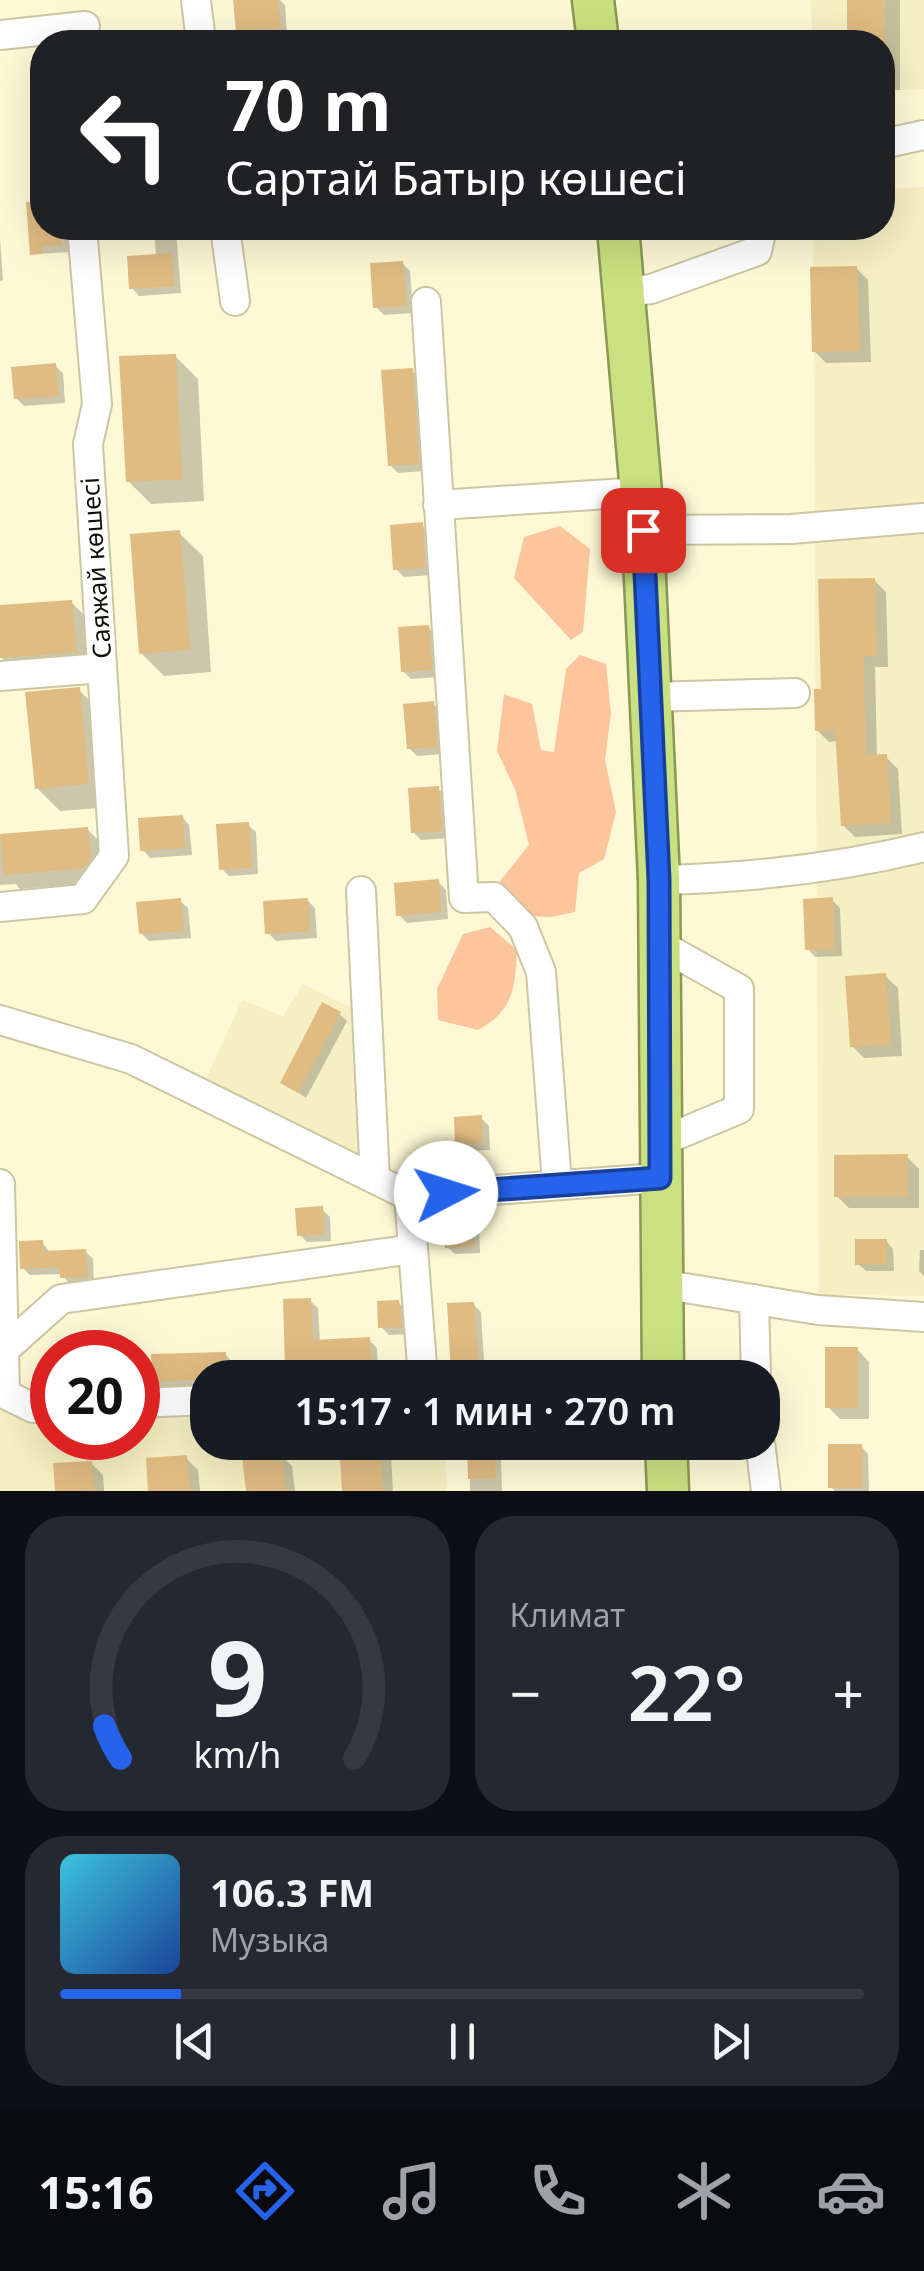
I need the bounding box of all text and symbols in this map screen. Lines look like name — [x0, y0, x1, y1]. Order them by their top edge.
text: 70 m — [225, 56, 392, 152]
icon: left — [60, 70, 190, 200]
text: Сартай Батыр көшесі — [225, 147, 687, 208]
street label: Саяжай көшесі — [72, 476, 118, 660]
pin — [601, 488, 686, 573]
icon: arrive — [616, 503, 671, 558]
position arrow — [394, 1141, 498, 1245]
speed limit sign: 20 — [30, 1330, 160, 1460]
text: 15:17 · 1 мин · 270 m — [294, 1384, 676, 1436]
text: Климат — [510, 1593, 625, 1636]
text: 9 — [208, 1605, 267, 1746]
text: 22° — [628, 1641, 746, 1743]
text: − — [510, 1655, 541, 1730]
text: + — [833, 1655, 864, 1730]
text: km/h — [193, 1730, 281, 1778]
text: 106.3 FM — [210, 1866, 374, 1918]
text: Музыка — [210, 1918, 329, 1961]
icon: previous — [167, 2014, 222, 2069]
icon: pause — [435, 2014, 490, 2069]
icon: next — [703, 2014, 758, 2069]
icon: directions — [230, 2156, 300, 2226]
icon: music — [377, 2156, 447, 2226]
icon: phone — [523, 2156, 593, 2226]
icon: climate — [669, 2156, 739, 2226]
icon: car — [816, 2156, 886, 2226]
text: 15:16 — [38, 2161, 154, 2222]

